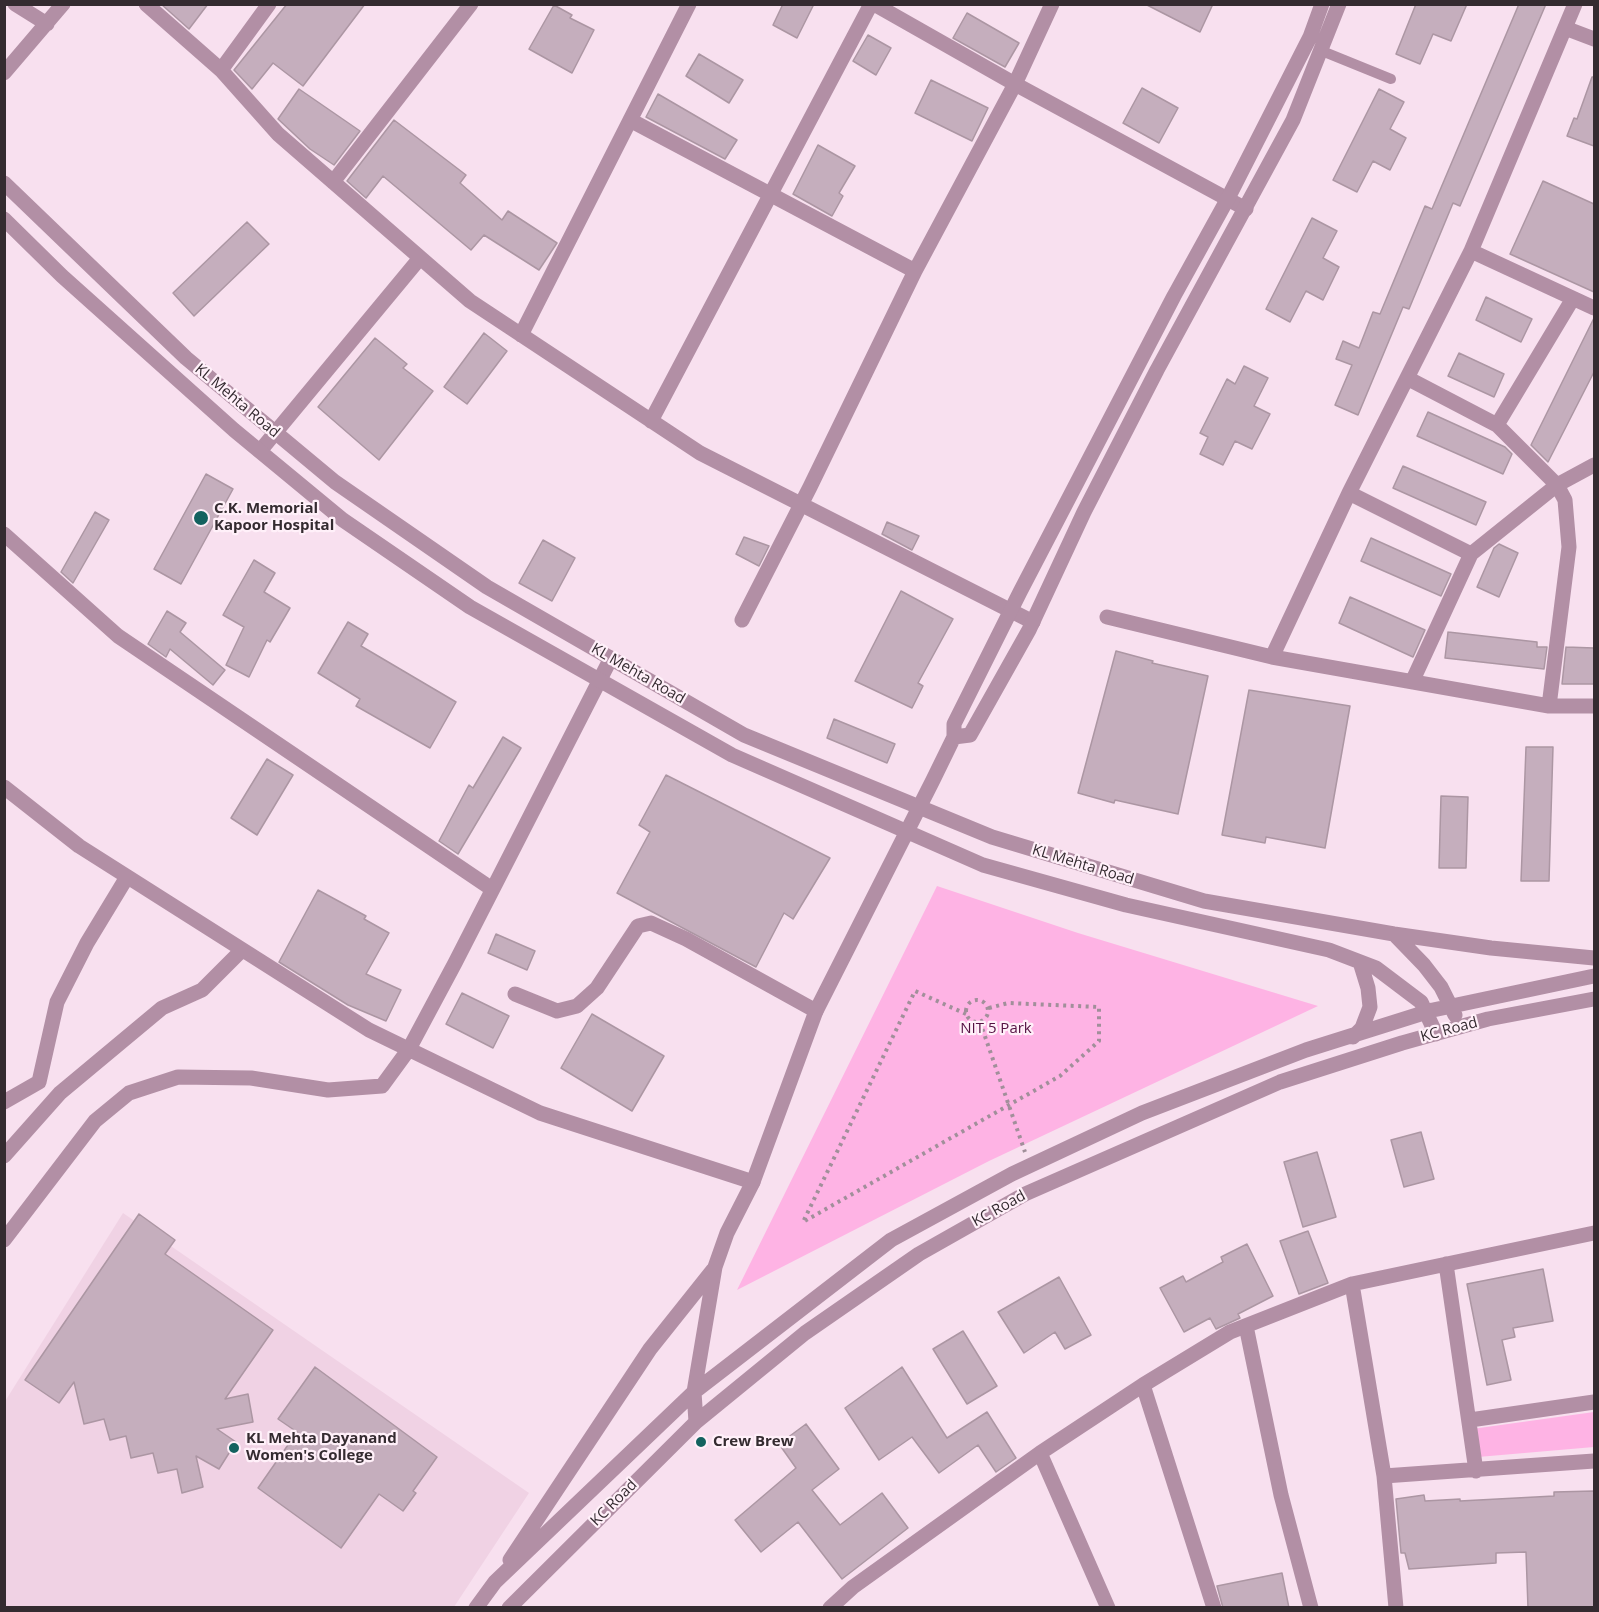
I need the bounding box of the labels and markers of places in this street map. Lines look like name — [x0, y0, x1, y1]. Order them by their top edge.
place label: C.K. Memorial Kapoor Hospital — [214, 500, 334, 535]
marker: C.K. Memorial Kapoor Hospital — [192, 509, 210, 527]
place label: KL Mehta Dayanand Women's College — [246, 1430, 397, 1465]
place label: Crew Brew — [713, 1433, 794, 1451]
marker: Crew Brew — [694, 1435, 708, 1449]
marker: KL Mehta Dayanand Women's College — [227, 1441, 241, 1455]

